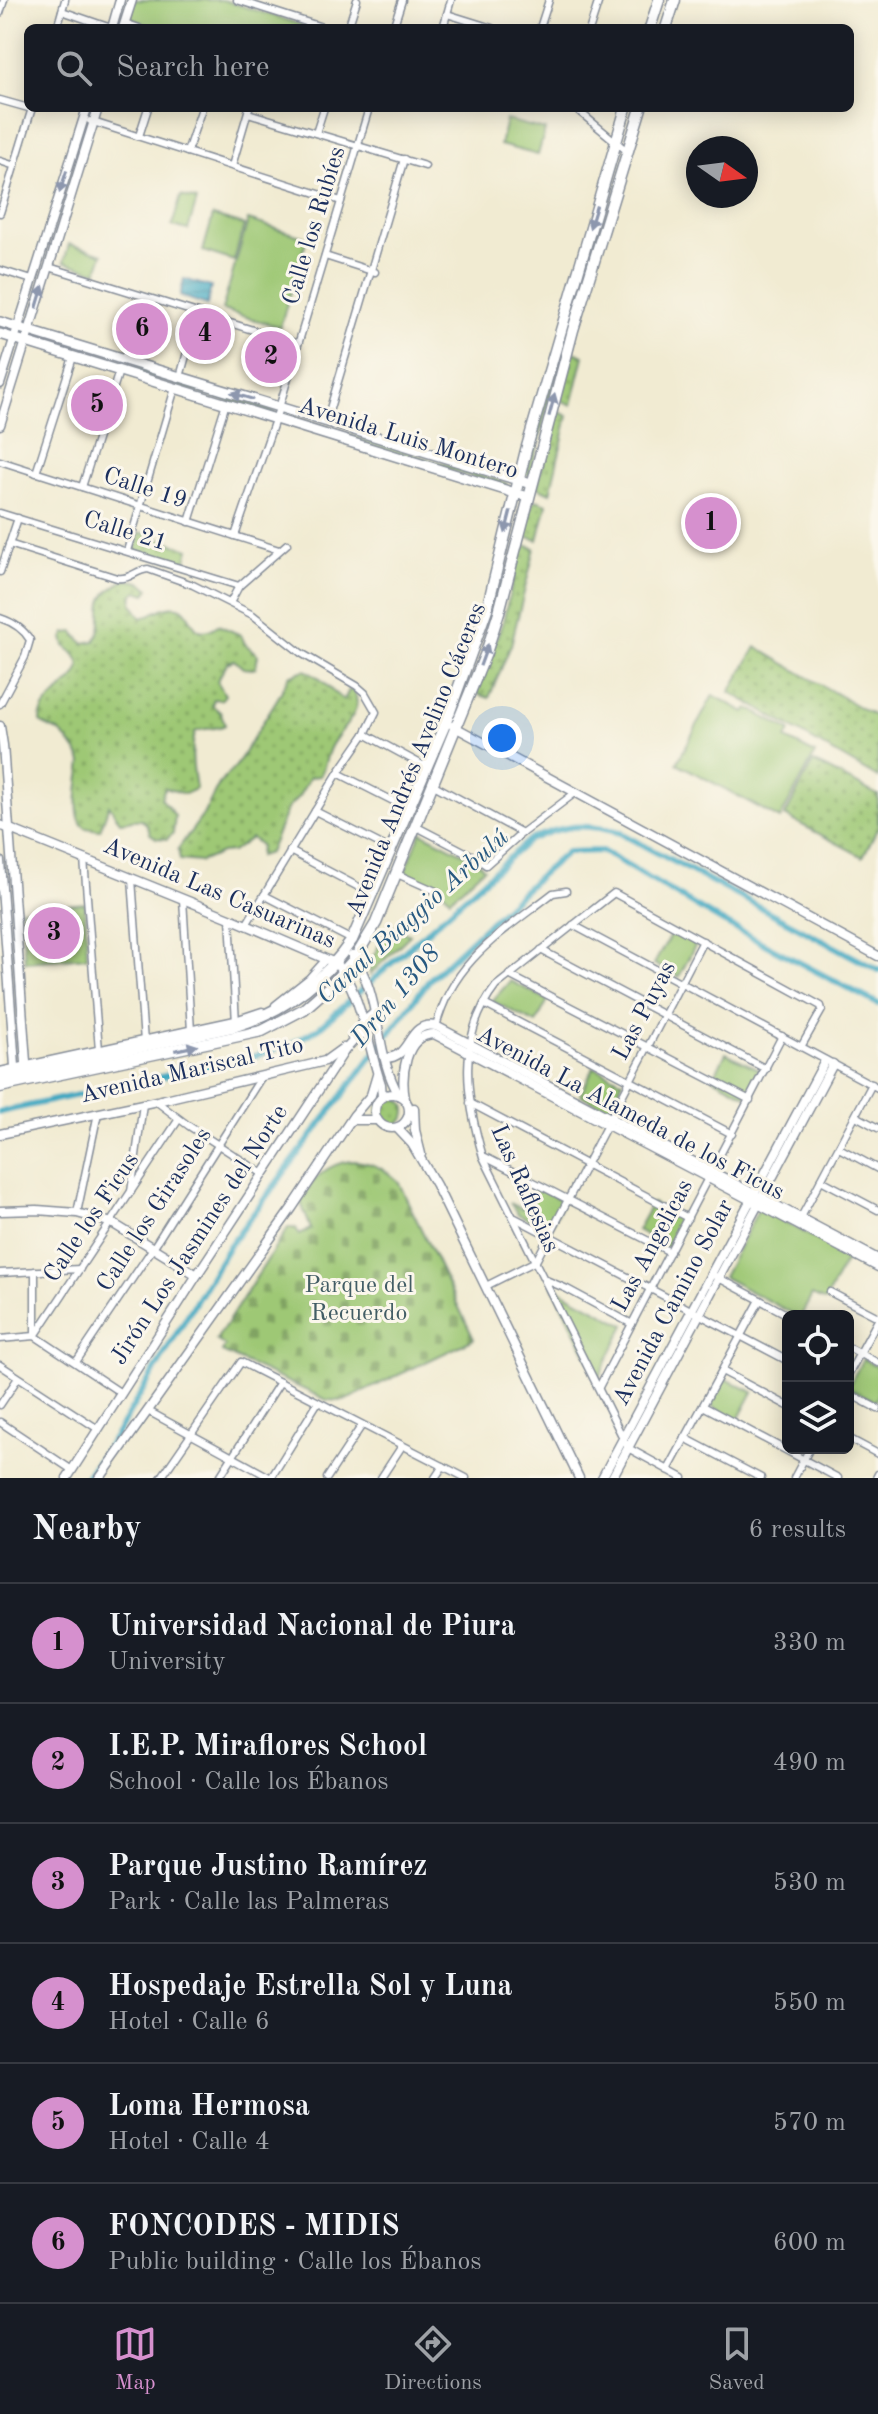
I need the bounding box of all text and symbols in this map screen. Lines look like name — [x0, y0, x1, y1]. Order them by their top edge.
search box — [24, 24, 854, 112]
icon: search — [52, 46, 96, 90]
text: Search here — [116, 53, 270, 83]
north arrow — [686, 136, 758, 208]
street label: Calle los Rubíes — [279, 144, 351, 308]
one-way arrow — [56, 171, 69, 195]
one-way arrow — [586, 206, 599, 230]
one-way arrow — [34, 285, 47, 309]
pin: 6 — [116, 299, 168, 359]
pin: 4 — [179, 304, 231, 364]
pin: 2 — [245, 327, 297, 387]
pin: 5 — [71, 375, 123, 435]
one-way arrow — [230, 389, 254, 402]
one-way arrow — [546, 392, 559, 416]
street label: Avenida Luis Montero — [295, 394, 521, 484]
street label: Calle 19 — [100, 464, 190, 514]
pin: 1 — [685, 493, 737, 553]
street label: Calle 21 — [80, 508, 170, 556]
one-way arrow — [501, 509, 513, 534]
street label: Avenida Andrés Avelino Cáceres — [343, 600, 491, 920]
one-way arrow — [479, 643, 491, 667]
your location — [482, 718, 522, 758]
water label: Canal Biaggio Arbulú — [312, 824, 514, 1010]
street label: Avenida Las Casuarinas — [99, 834, 339, 954]
pin: 3 — [28, 903, 80, 963]
water label: Dren 1308 — [346, 940, 446, 1053]
street label: Las Puyas — [609, 957, 681, 1065]
street label: Avenida La Alameda de los Ficus — [472, 1022, 788, 1206]
street label: Avenida Mariscal Tito — [78, 1034, 306, 1108]
one-way arrow — [174, 1041, 199, 1054]
street label: Jirón Los Jasmines del Norte — [107, 1101, 293, 1369]
street label: Las Raflesias — [485, 1122, 563, 1256]
street label: Calle los Girasoles — [93, 1124, 217, 1296]
street label: Calle los Ficus — [40, 1149, 144, 1287]
street label: Las Angelicas — [608, 1176, 698, 1316]
street label: Avenida Camino Solar — [609, 1196, 739, 1410]
park label: Parque del Recuerdo — [304, 1274, 414, 1326]
map controls — [782, 1310, 854, 1454]
button: locate — [782, 1310, 854, 1382]
button: layers — [782, 1382, 854, 1454]
text: Nearby — [32, 1513, 142, 1547]
text: 6 results — [748, 1517, 846, 1543]
text: Universidad Nacional de Piura — [108, 1612, 516, 1642]
text: 1 — [50, 1630, 66, 1656]
text: 330 m — [773, 1630, 846, 1656]
text: University — [108, 1649, 226, 1675]
text: I.E.P. Miraflores School — [108, 1732, 427, 1762]
text: 2 — [50, 1750, 66, 1776]
text: 490 m — [773, 1750, 846, 1776]
text: School · Calle los Ébanos — [108, 1769, 389, 1795]
text: Parque Justino Ramírez — [108, 1852, 427, 1882]
text: 3 — [50, 1870, 66, 1896]
text: 530 m — [773, 1870, 846, 1896]
text: Park · Calle las Palmeras — [108, 1889, 389, 1915]
text: Hospedaje Estrella Sol y Luna — [108, 1972, 513, 2002]
text: 4 — [50, 1990, 66, 2016]
text: 550 m — [773, 1990, 846, 2016]
text: Hotel · Calle 6 — [108, 2009, 270, 2035]
text: Loma Hermosa — [108, 2092, 310, 2122]
text: 5 — [50, 2110, 66, 2136]
text: 570 m — [773, 2110, 846, 2136]
text: Hotel · Calle 4 — [108, 2129, 270, 2155]
text: FONCODES - MIDIS — [108, 2212, 400, 2242]
text: 6 — [50, 2230, 66, 2256]
text: 600 m — [773, 2230, 846, 2256]
text: Public building · Calle los Ébanos — [108, 2249, 482, 2275]
tab: Map — [113, 2322, 157, 2397]
tab: Directions — [384, 2322, 482, 2397]
tab: Saved — [709, 2322, 765, 2397]

